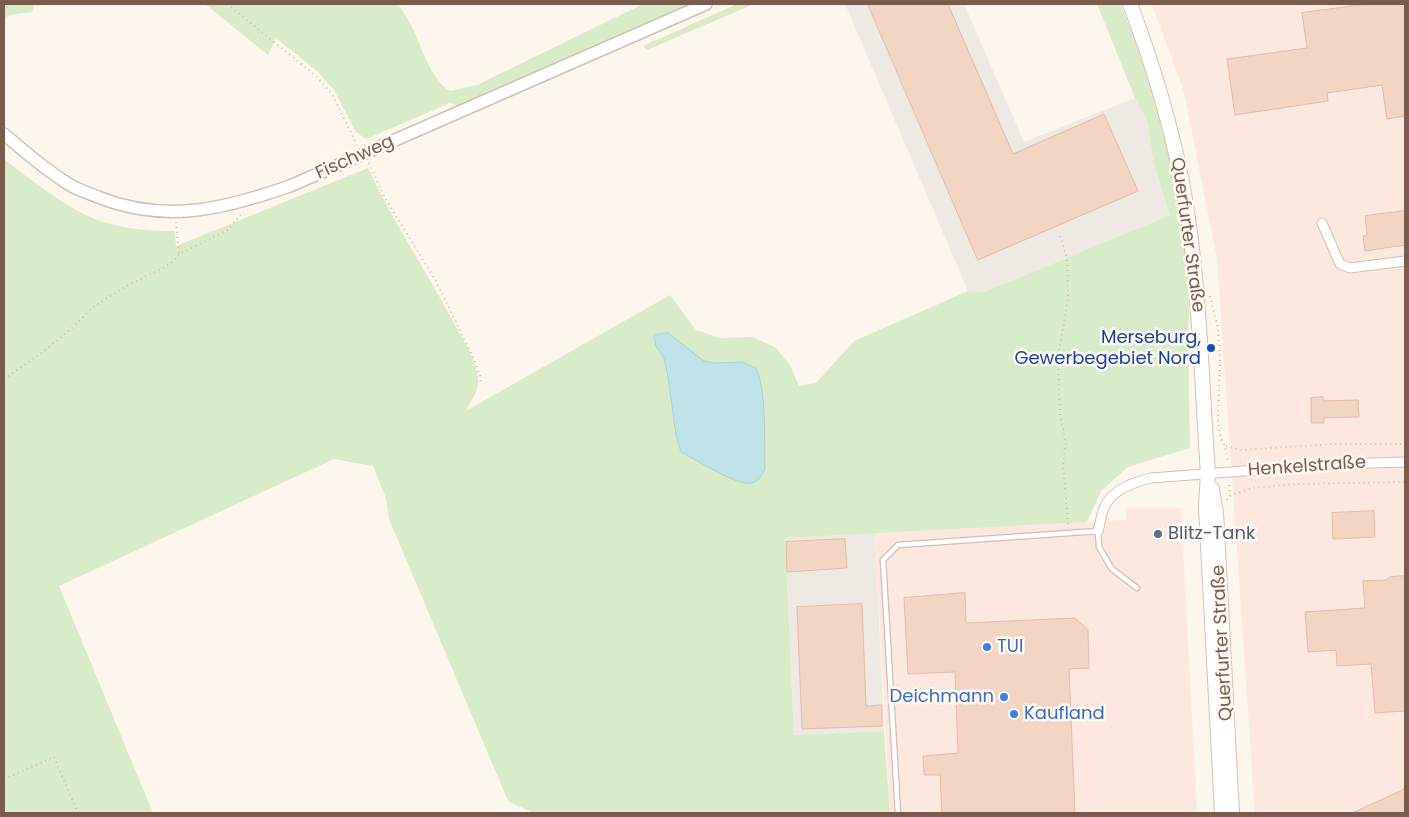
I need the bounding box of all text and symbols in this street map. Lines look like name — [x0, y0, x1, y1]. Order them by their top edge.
street label: Fischweg — [312, 131, 398, 185]
street label: Querfurter Straße — [1165, 156, 1209, 314]
place label: Merseburg, Gewerbegebiet Nord — [1014, 327, 1201, 369]
marker: Merseburg, Gewerbegebiet Nord — [1205, 342, 1217, 354]
street label: Henkelstraße — [1247, 452, 1367, 482]
place label: Blitz-Tank — [1168, 523, 1255, 545]
marker: Blitz-Tank — [1152, 528, 1164, 540]
street label: Querfurter Straße — [1208, 564, 1238, 722]
place label: TUI — [997, 636, 1023, 658]
marker: TUI — [981, 641, 993, 653]
place label: Deichmann — [889, 686, 994, 708]
marker: Deichmann — [998, 691, 1010, 703]
place label: Kaufland — [1024, 703, 1105, 725]
marker: Kaufland — [1008, 708, 1020, 720]

